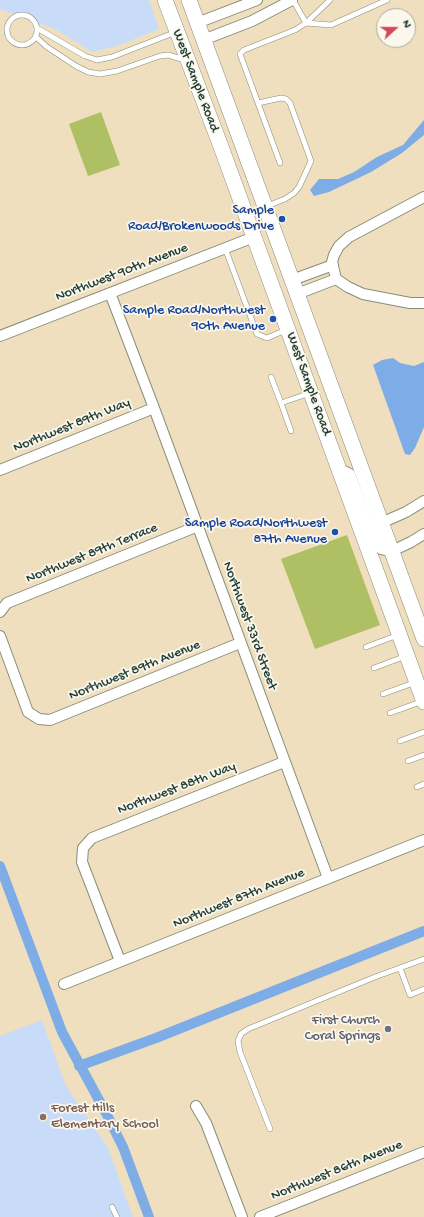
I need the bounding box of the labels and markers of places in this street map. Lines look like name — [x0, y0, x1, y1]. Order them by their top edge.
place label: Sample Road/Brokenwoods Drive — [128, 203, 274, 236]
marker: Sample Road/Brokenwoods Drive — [277, 214, 287, 224]
place label: Sample Road/Northwest 90th Avenue — [123, 303, 265, 336]
marker: Sample Road/Northwest 90th Avenue — [268, 314, 278, 324]
place label: Sample Road/Northwest 87th Avenue — [185, 516, 327, 548]
marker: Sample Road/Northwest 87th Avenue — [330, 527, 340, 537]
place label: First Church Coral Springs — [305, 1013, 380, 1046]
marker: First Church Coral Springs — [383, 1024, 393, 1034]
place label: Forest Hills Elementary School — [51, 1101, 159, 1134]
marker: Forest Hills Elementary School — [38, 1112, 48, 1122]

